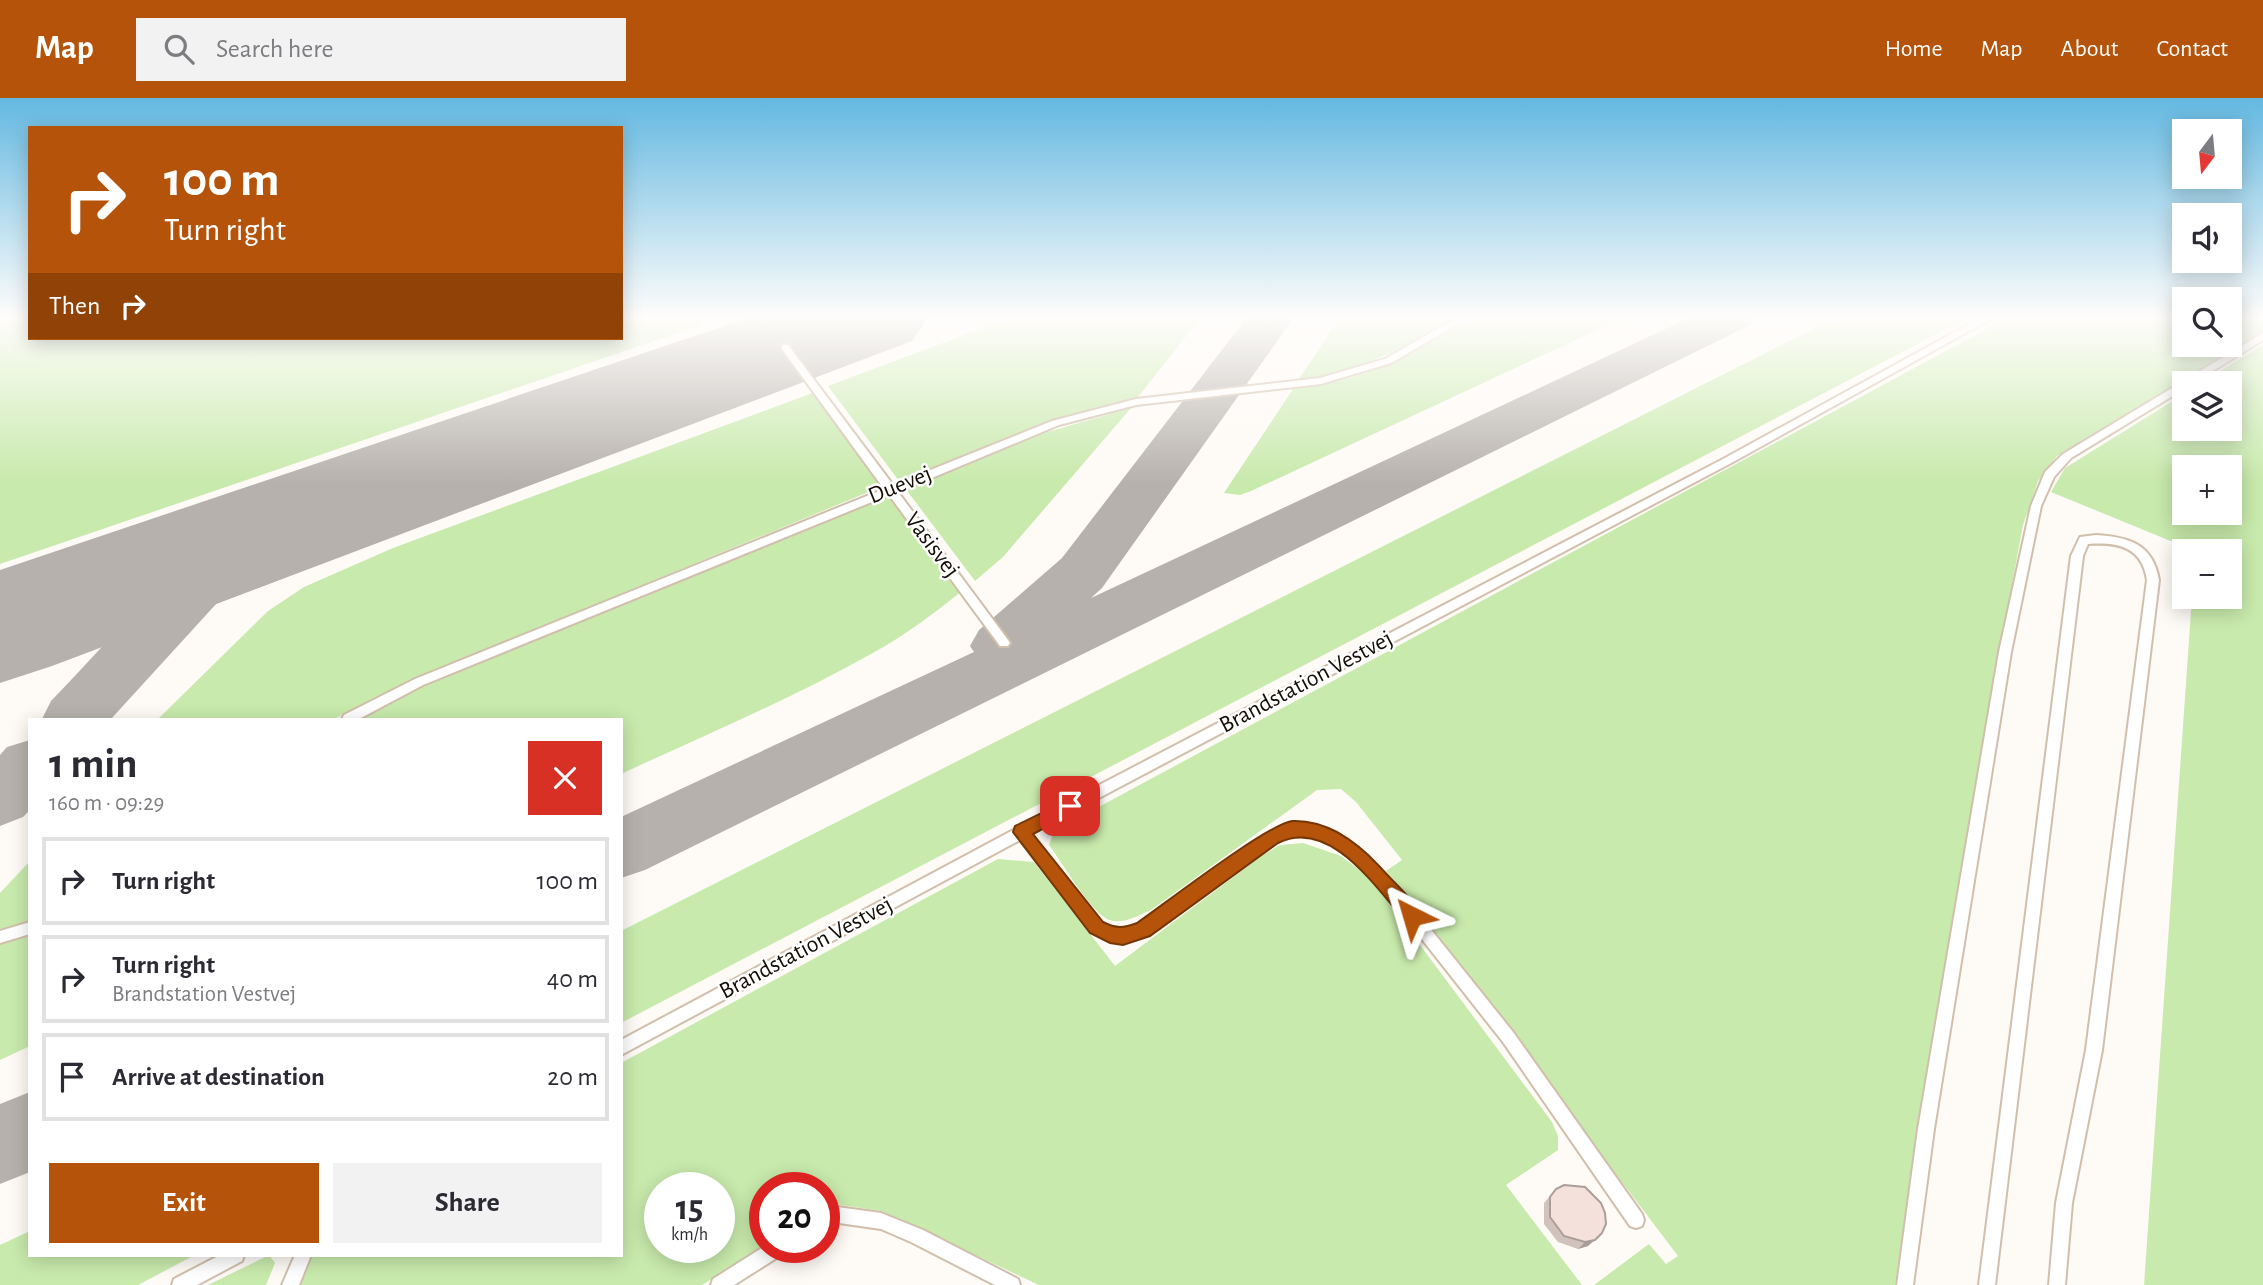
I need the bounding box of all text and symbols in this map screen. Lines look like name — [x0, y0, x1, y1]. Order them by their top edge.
search box — [136, 18, 626, 81]
icon: search — [160, 30, 198, 68]
text: Map — [35, 32, 94, 65]
text: Search here — [216, 36, 334, 62]
text: Home — [1885, 37, 1943, 61]
text: Map — [1981, 37, 2023, 61]
text: About — [2061, 37, 2118, 61]
text: Contact — [2156, 37, 2228, 61]
north arrow — [2172, 119, 2242, 189]
map controls — [2172, 119, 2242, 609]
icon: right — [49, 154, 140, 245]
text: 100 m — [164, 156, 280, 205]
button: sound — [2172, 203, 2242, 273]
text: Turn right — [164, 214, 286, 246]
icon: right — [114, 287, 152, 325]
button: search — [2172, 287, 2242, 357]
text: Then — [49, 293, 100, 319]
button: layers — [2172, 371, 2242, 441]
button: + — [2172, 455, 2242, 525]
street label: Duevej — [865, 462, 935, 508]
street label: Vasisvej — [900, 508, 964, 582]
button: − — [2172, 539, 2242, 609]
street label: Brandstation Vestvej — [1216, 626, 1396, 738]
button: close — [528, 741, 602, 815]
text: 1 min — [49, 743, 138, 785]
pin — [1040, 776, 1100, 836]
icon: arrive — [1051, 787, 1089, 825]
text: 160 m · 09:29 — [49, 792, 164, 815]
icon: right — [53, 862, 91, 900]
text: Turn right — [112, 868, 215, 894]
text: 100 m — [537, 868, 598, 894]
position arrow — [1375, 879, 1449, 953]
street label: Brandstation Vestvej — [716, 892, 896, 1004]
text: Turn right — [112, 952, 215, 978]
icon: right — [53, 960, 91, 998]
text: 40 m — [547, 966, 598, 992]
text: Brandstation Vestvej — [112, 983, 296, 1006]
icon: arrive — [53, 1058, 91, 1096]
text: Arrive at destination — [112, 1064, 325, 1090]
text: 20 m — [547, 1064, 598, 1090]
button: Exit — [49, 1163, 319, 1243]
button: Share — [333, 1163, 602, 1243]
speed limit sign: 20 — [749, 1172, 840, 1263]
text: 15 — [676, 1191, 703, 1226]
text: km/h — [671, 1226, 708, 1244]

